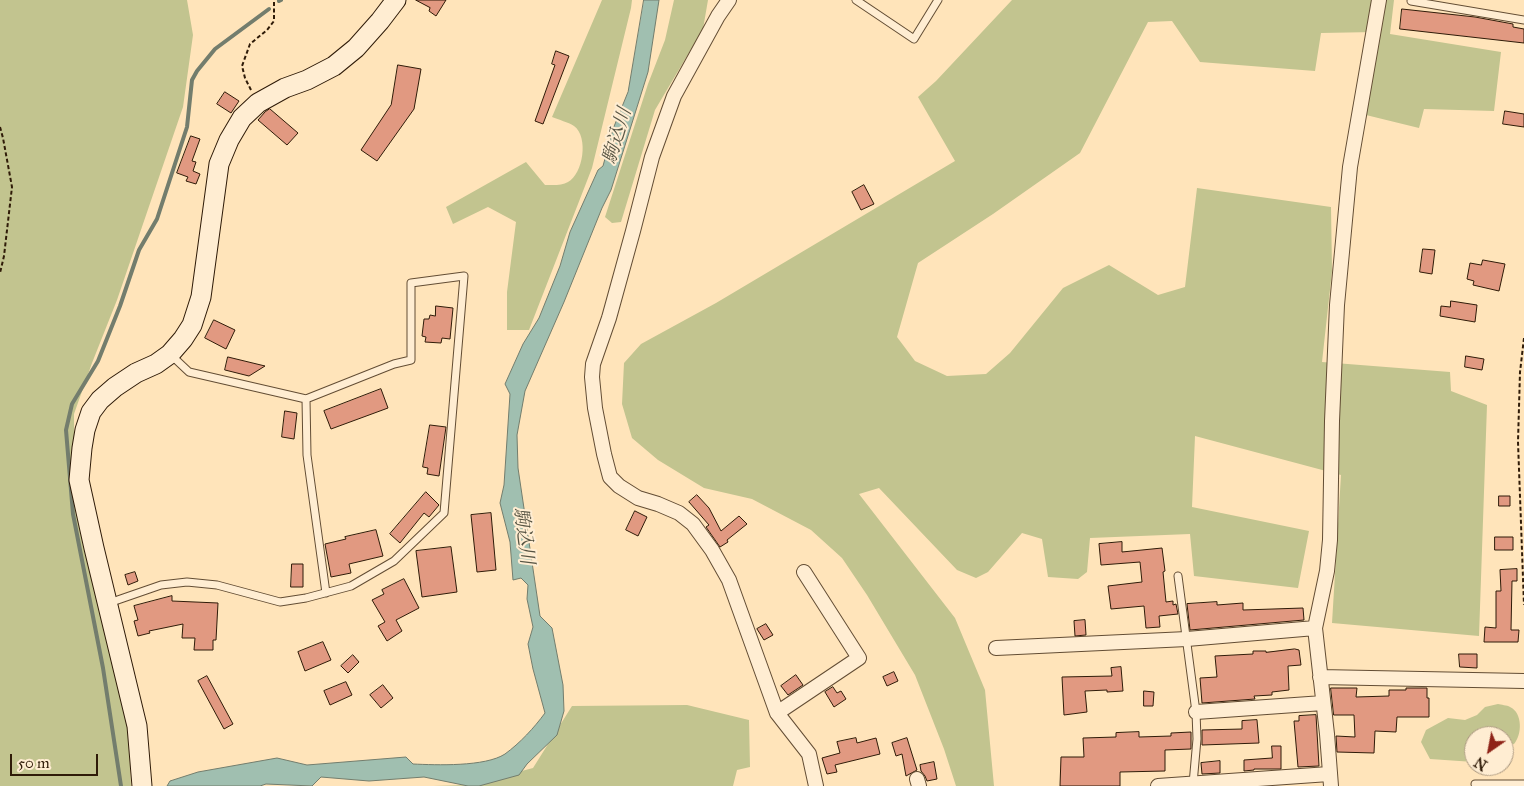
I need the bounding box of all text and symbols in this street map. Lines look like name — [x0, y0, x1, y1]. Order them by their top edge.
water label: 駒込川 — [599, 105, 637, 167]
water label: 駒込川 — [508, 506, 538, 566]
north arrow — [1464, 726, 1514, 776]
scale bar — [12, 744, 100, 776]
text: N — [1471, 753, 1491, 774]
text: 50 m — [18, 754, 50, 772]

